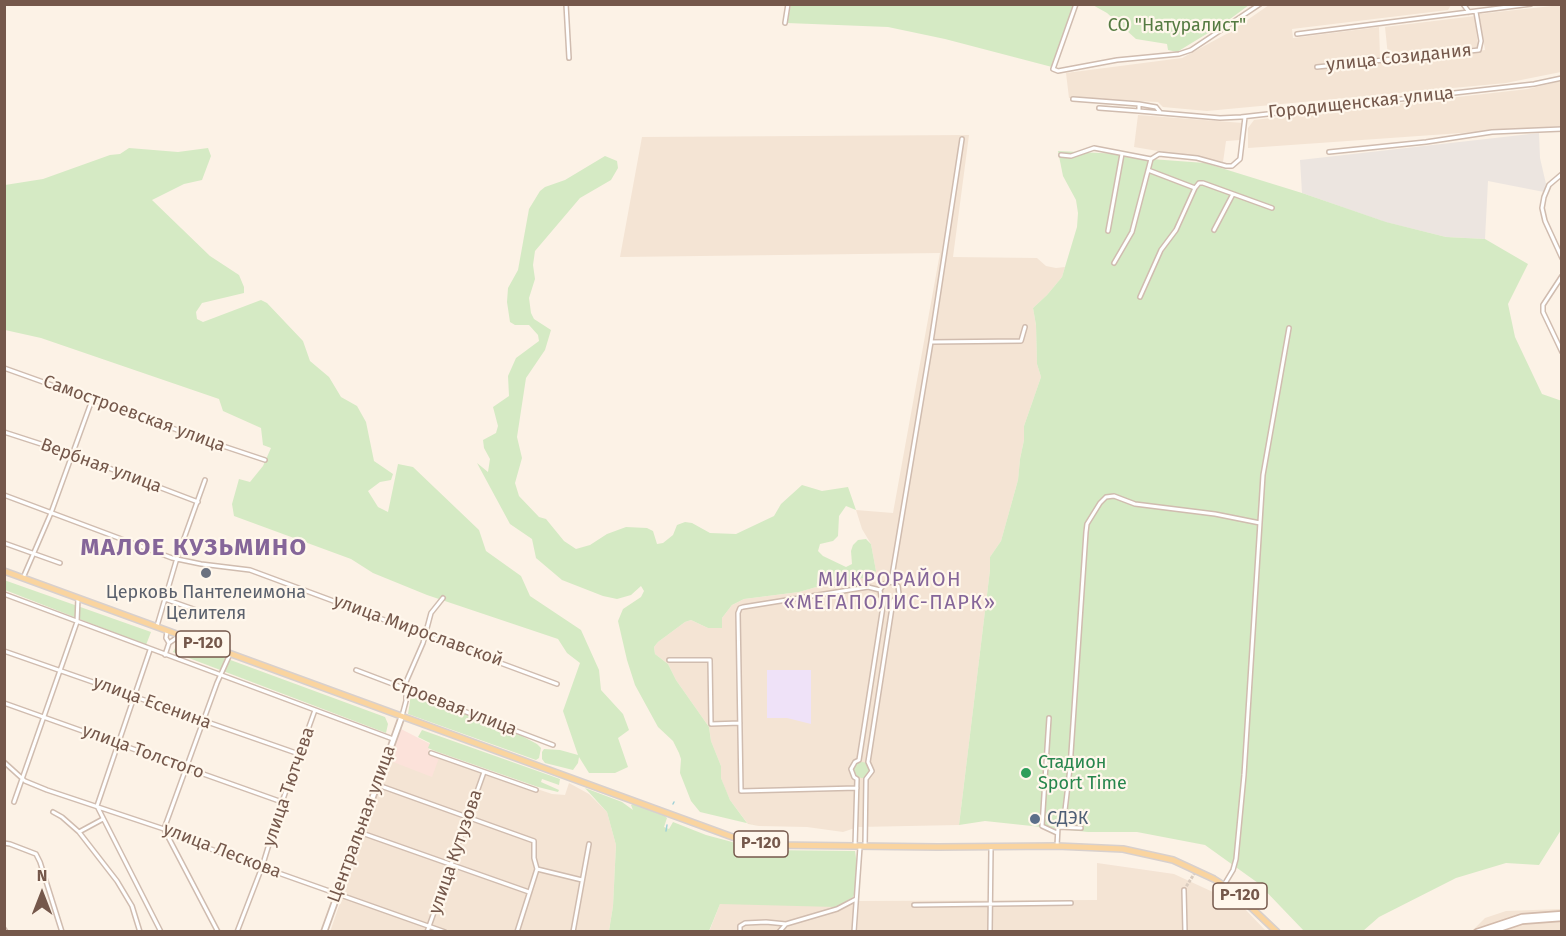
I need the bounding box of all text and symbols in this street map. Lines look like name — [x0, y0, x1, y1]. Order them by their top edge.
park label: СО "Натуралист" — [1108, 15, 1246, 37]
street label: улица Созидания — [1325, 40, 1473, 76]
street label: Городищенская улица — [1267, 83, 1455, 123]
street label: Самостроевская улица — [40, 371, 228, 457]
street label: Вербная улица — [38, 434, 164, 498]
district label: МАЛОЕ КУЗЬМИНО — [80, 534, 308, 562]
marker: Церковь Пантелеимона Целителя — [199, 566, 213, 580]
district label: МИКРОРАЙОН «МЕГАПОЛИС-ПАРК» — [784, 568, 996, 615]
place label: Церковь Пантелеимона Целителя — [106, 582, 306, 624]
street label: улица Мирославской — [330, 590, 506, 672]
road number: Р-120 — [176, 631, 230, 657]
street label: улица Есенина — [90, 672, 214, 734]
street label: Строевая улица — [388, 673, 520, 741]
street label: улица Толстого — [79, 720, 207, 784]
street label: улица Тютчева — [258, 724, 320, 850]
street label: Центральная улица — [323, 742, 401, 906]
place label: Стадион Sport Time — [1038, 752, 1127, 795]
marker: Стадион Sport Time — [1019, 766, 1033, 780]
street label: улица Кутузова — [425, 787, 487, 917]
place label: СДЭК — [1047, 808, 1088, 830]
marker: СДЭК — [1028, 812, 1042, 826]
street label: улица Лескова — [160, 819, 284, 883]
road number: Р-120 — [734, 831, 788, 857]
north arrow — [12, 864, 72, 924]
text: N — [37, 866, 47, 885]
road number: Р-120 — [1213, 883, 1267, 909]

